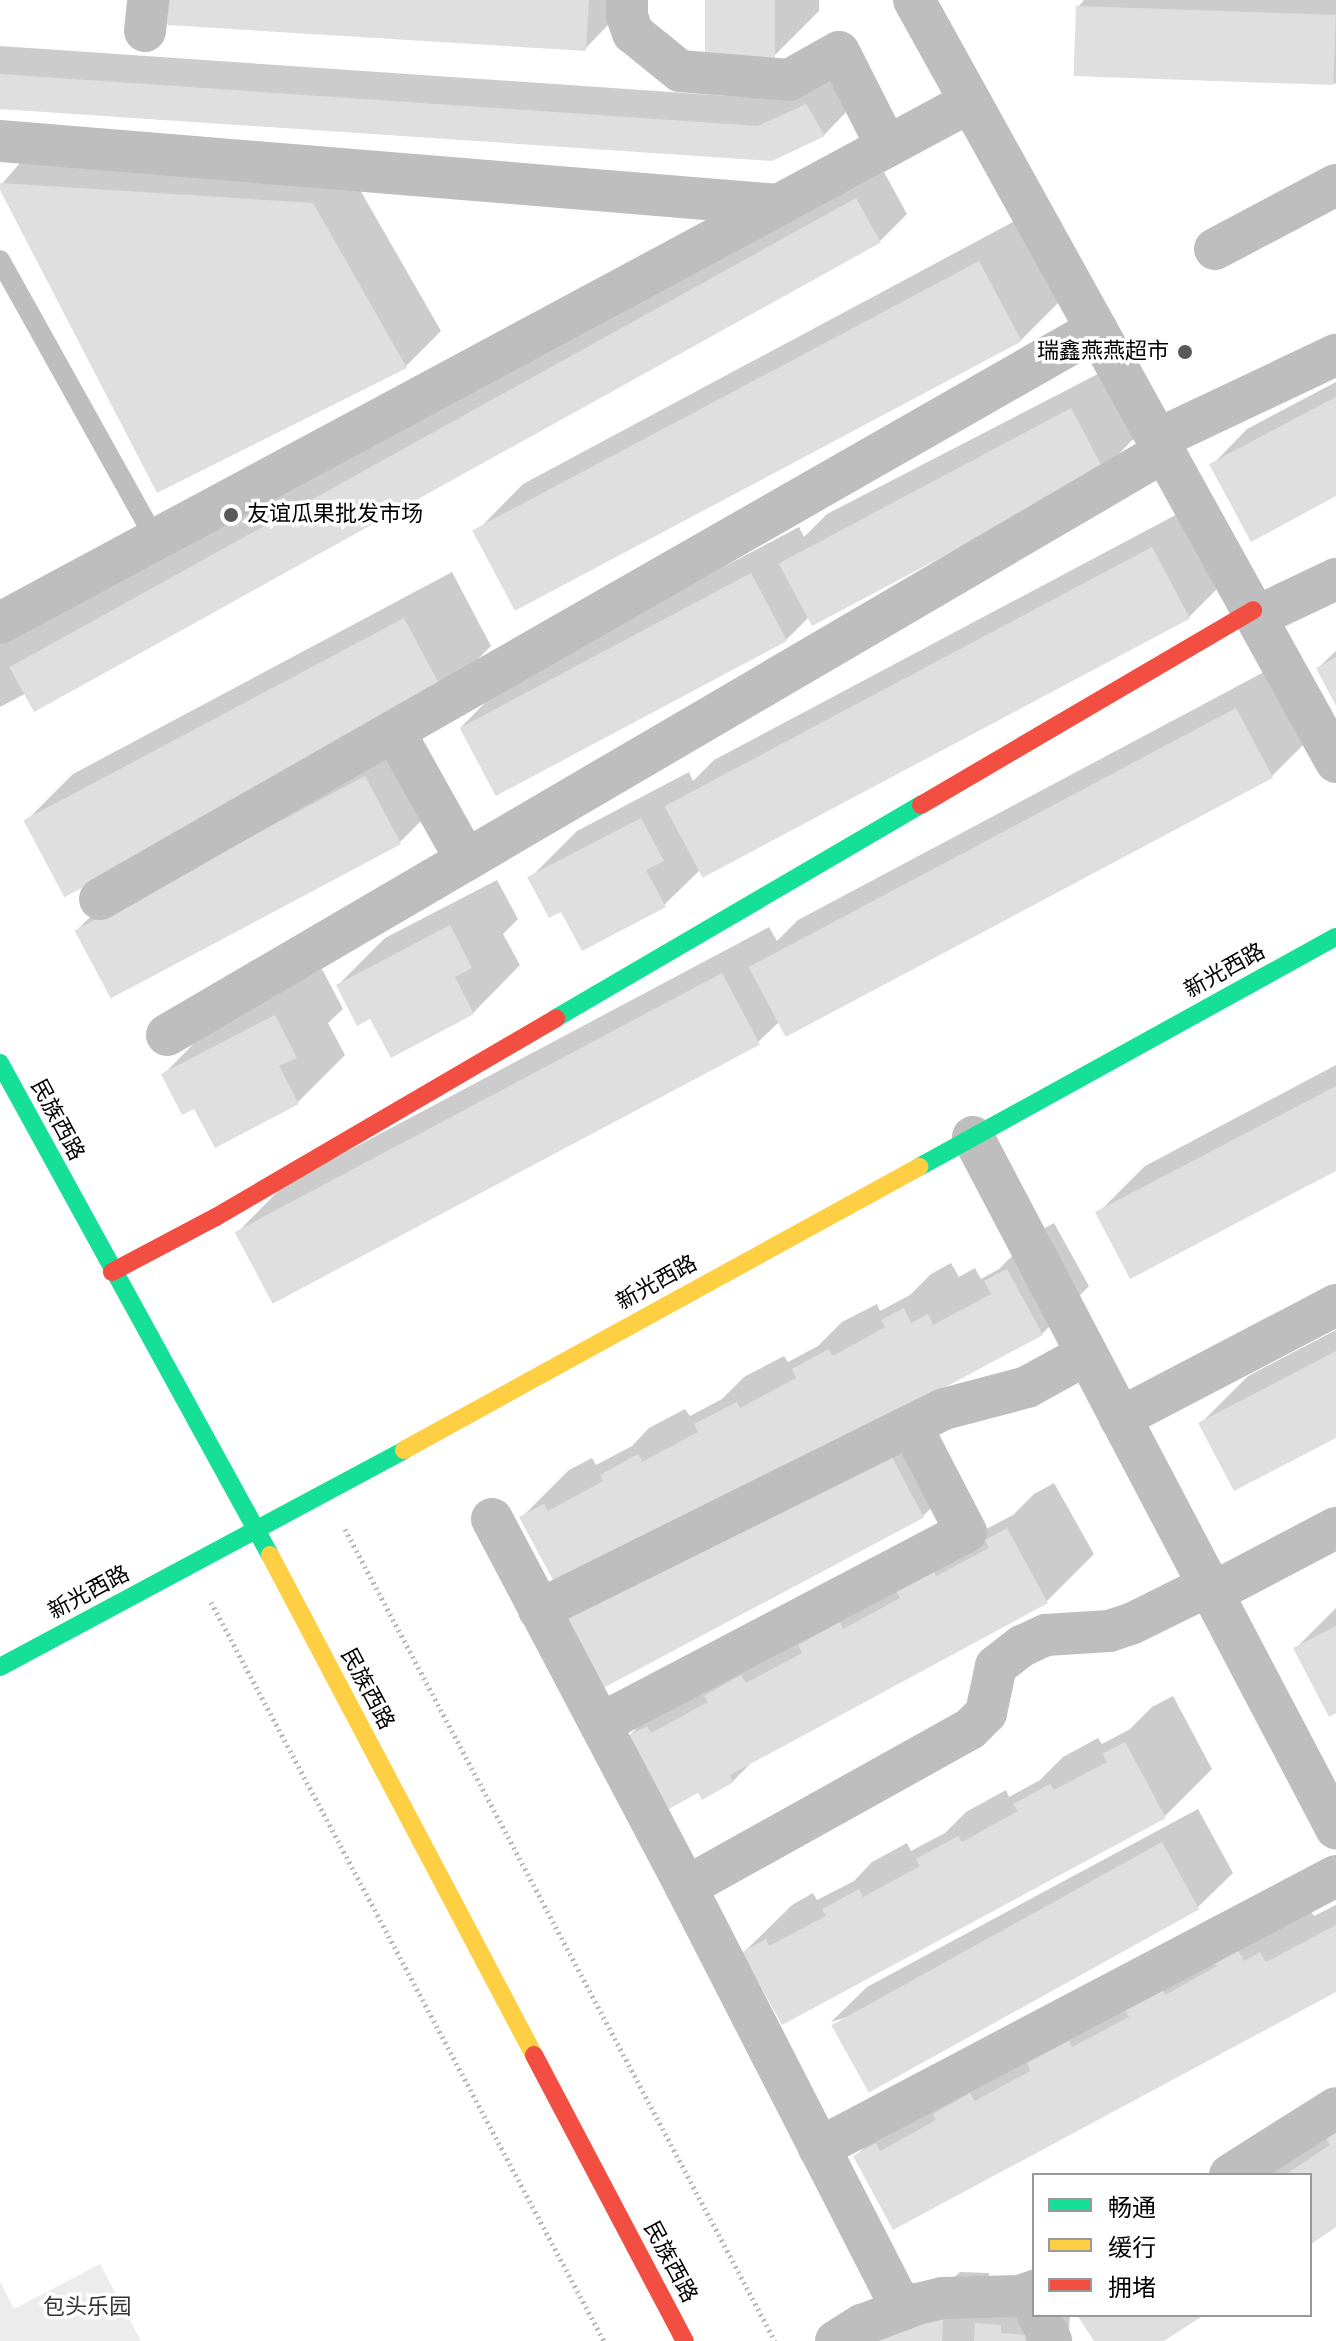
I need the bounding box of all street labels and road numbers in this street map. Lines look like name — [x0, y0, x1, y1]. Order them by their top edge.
street label: 新光西路 — [1180, 938, 1270, 1004]
street label: 民族西路 — [25, 1075, 89, 1165]
street label: 新光西路 — [612, 1250, 702, 1316]
street label: 新光西路 — [44, 1561, 134, 1625]
street label: 民族西路 — [335, 1644, 399, 1734]
street label: 民族西路 — [638, 2217, 702, 2307]

